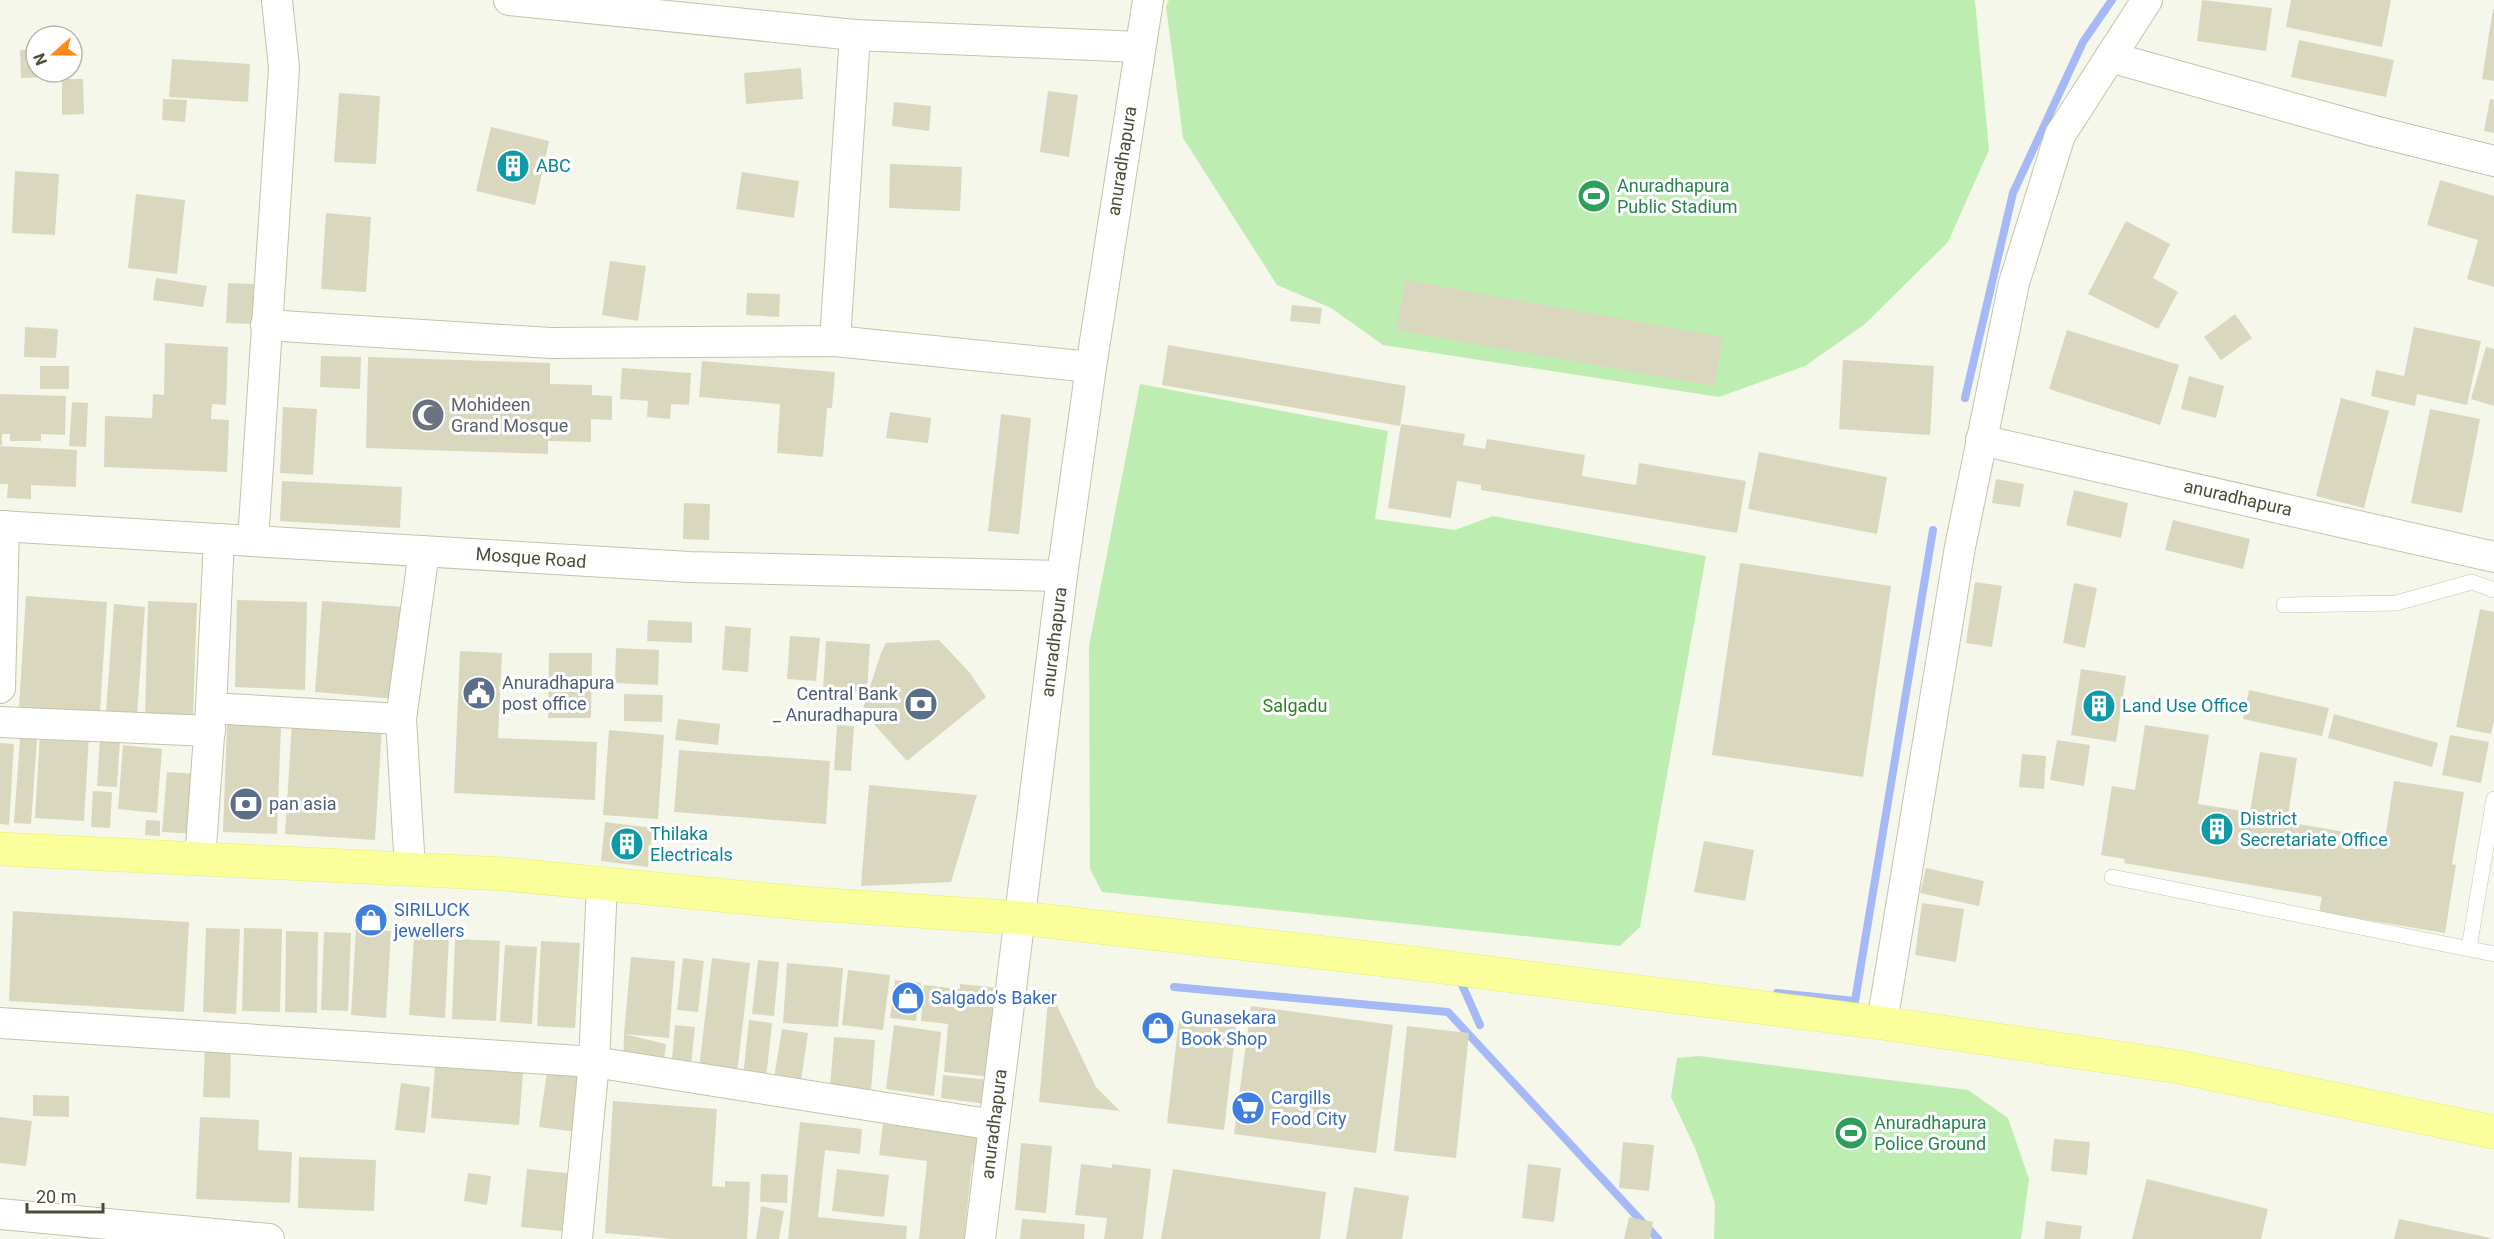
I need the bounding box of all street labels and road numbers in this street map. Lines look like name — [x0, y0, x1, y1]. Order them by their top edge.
street label: anuradhapura — [1102, 105, 1141, 217]
street label: anuradhapura — [2182, 475, 2294, 520]
street label: Mosque Road — [475, 543, 587, 572]
street label: anuradhapura — [1036, 586, 1071, 698]
street label: anuradhapura — [976, 1068, 1011, 1180]

